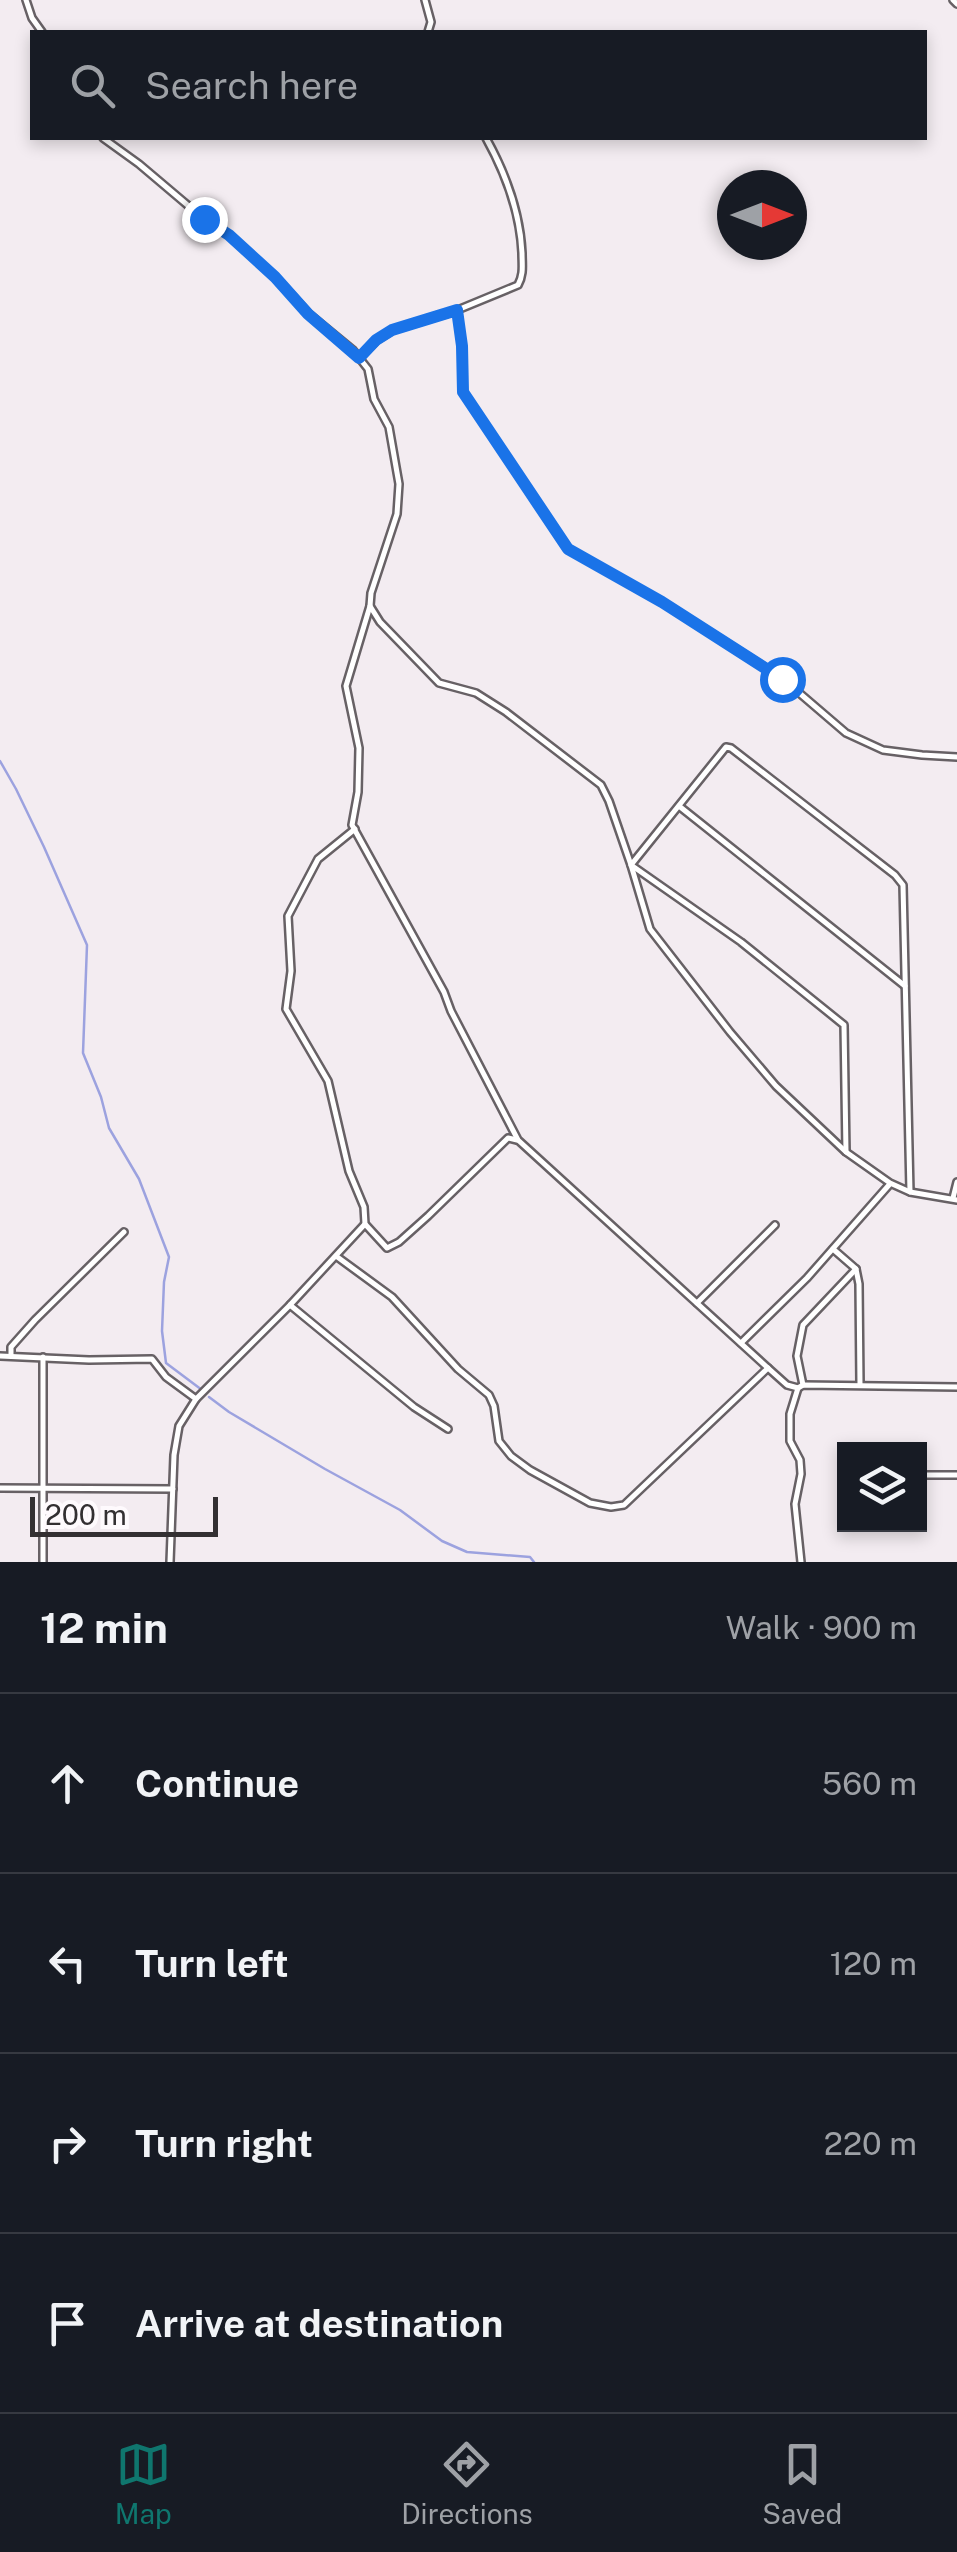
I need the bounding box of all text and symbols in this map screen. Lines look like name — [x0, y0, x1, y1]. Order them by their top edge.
search box — [30, 30, 927, 140]
icon: search — [65, 58, 120, 113]
text: Search here — [145, 63, 358, 108]
north arrow — [717, 170, 807, 260]
route end — [182, 197, 228, 243]
route start — [760, 657, 806, 703]
map controls — [837, 1442, 927, 1532]
button: layers — [837, 1442, 927, 1532]
scale bar — [30, 1492, 218, 1536]
text: 200 m — [45, 1498, 127, 1531]
text: 12 min — [40, 1603, 168, 1652]
text: Walk · 900 m — [726, 1609, 917, 1646]
icon: ahead — [40, 1756, 95, 1811]
text: Continue — [135, 1761, 299, 1806]
text: 560 m — [822, 1765, 917, 1802]
icon: left — [40, 1936, 95, 1991]
text: Turn left — [135, 1941, 289, 1986]
text: 120 m — [830, 1945, 917, 1982]
icon: right — [40, 2116, 95, 2171]
text: Turn right — [135, 2121, 313, 2166]
text: 220 m — [824, 2125, 917, 2162]
icon: arrive — [40, 2296, 95, 2351]
text: Arrive at destination — [135, 2301, 503, 2346]
tab: Map — [115, 2437, 172, 2530]
tab: Directions — [401, 2437, 533, 2530]
tab: Saved — [762, 2437, 842, 2530]

